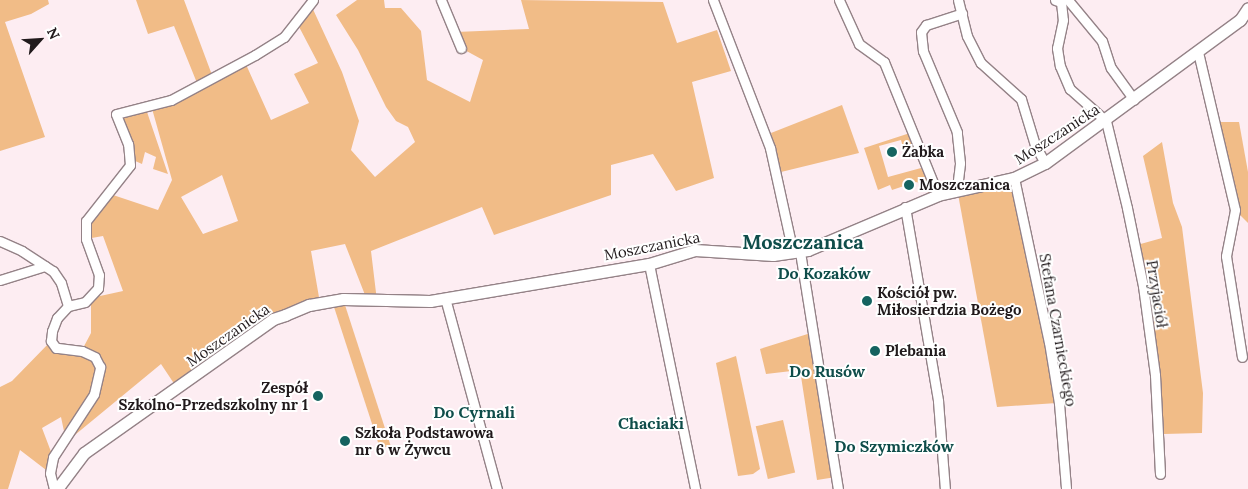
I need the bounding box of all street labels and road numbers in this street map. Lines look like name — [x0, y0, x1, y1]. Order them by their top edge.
street label: Moszczanicka — [1011, 100, 1103, 168]
street label: Moszczanicka — [603, 228, 701, 264]
street label: Stefana Czarnieckiego — [1036, 252, 1080, 408]
street label: Przyjaciół — [1143, 259, 1171, 329]
street label: Moszczanicka — [183, 300, 273, 370]

